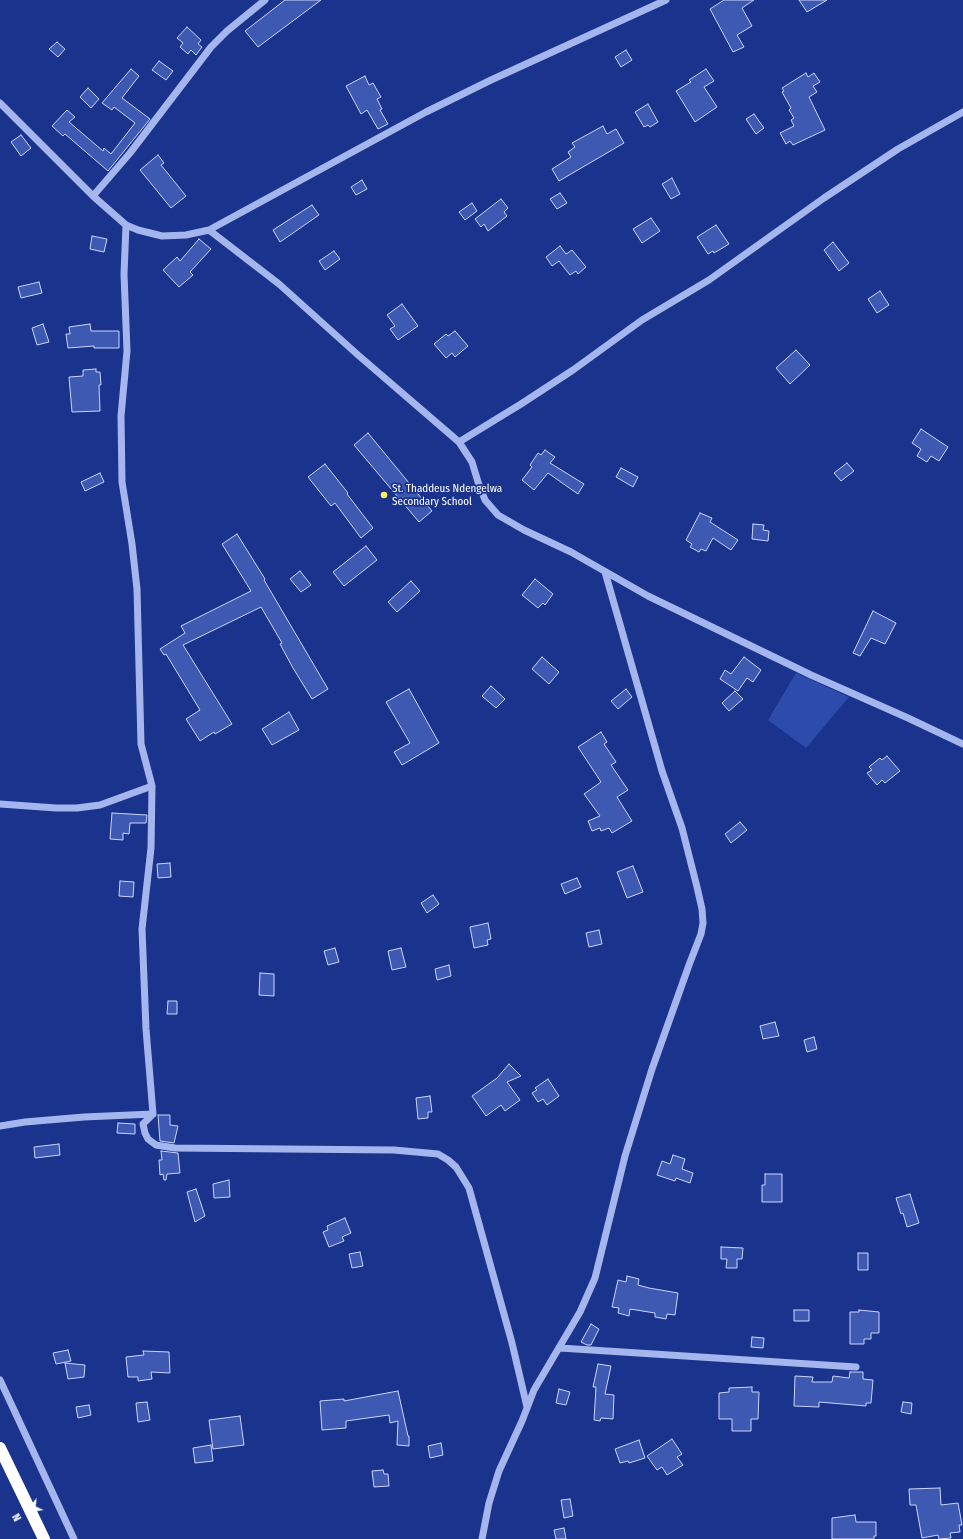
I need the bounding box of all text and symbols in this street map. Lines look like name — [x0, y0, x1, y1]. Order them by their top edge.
place label: St. Thaddeus Ndengelwa Secondary School — [392, 482, 502, 508]
marker: St. Thaddeus Ndengelwa Secondary School — [379, 490, 389, 500]
north arrow — [8, 1491, 48, 1531]
text: N — [10, 1511, 24, 1523]

